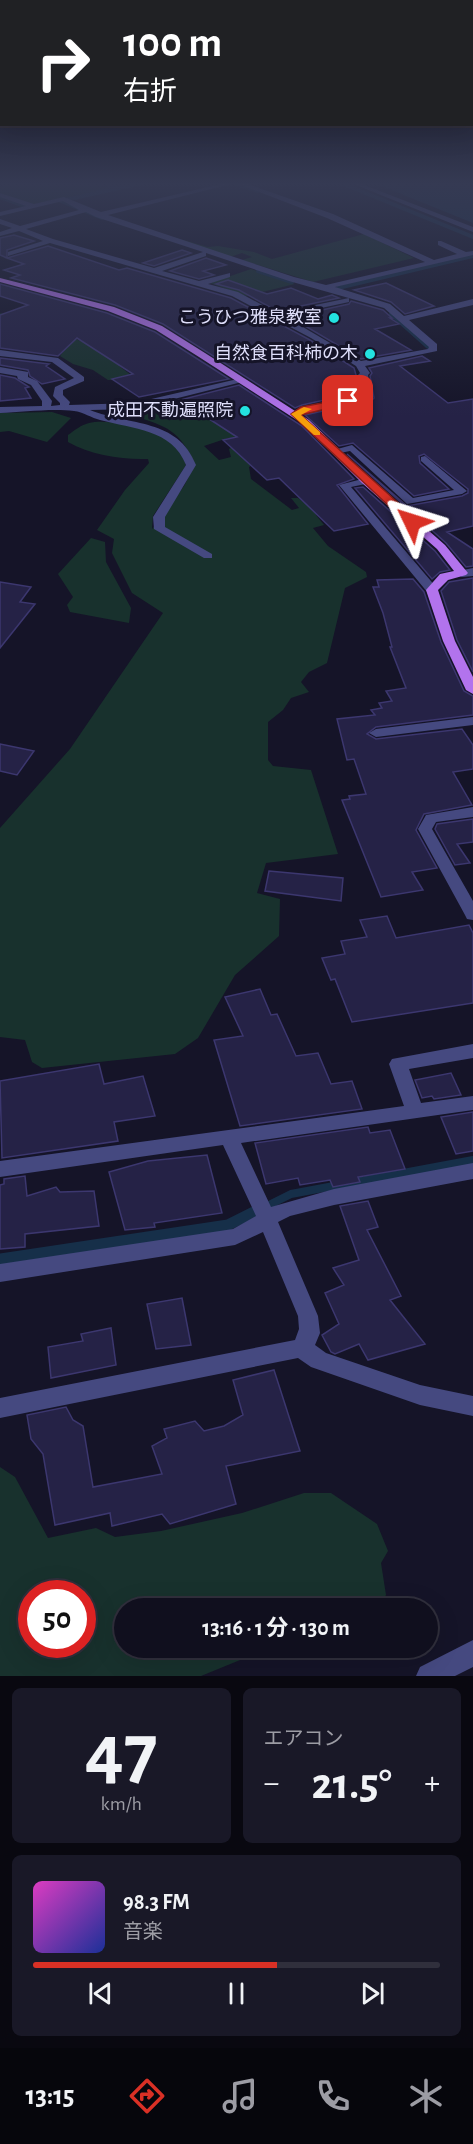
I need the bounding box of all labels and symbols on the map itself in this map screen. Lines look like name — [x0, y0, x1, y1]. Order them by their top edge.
place label: こうひつ雅泉教室 — [178, 307, 322, 327]
marker: こうひつ雅泉教室 — [327, 311, 341, 325]
place label: 自然食百科柿の木 — [214, 343, 358, 363]
marker: 自然食百科柿の木 — [363, 347, 377, 361]
pin — [322, 375, 373, 426]
place label: 成田不動遍照院 — [107, 401, 233, 420]
marker: 成田不動遍照院 — [238, 404, 252, 418]
position arrow — [380, 490, 444, 554]
speed limit sign: 50 — [18, 1580, 96, 1658]

